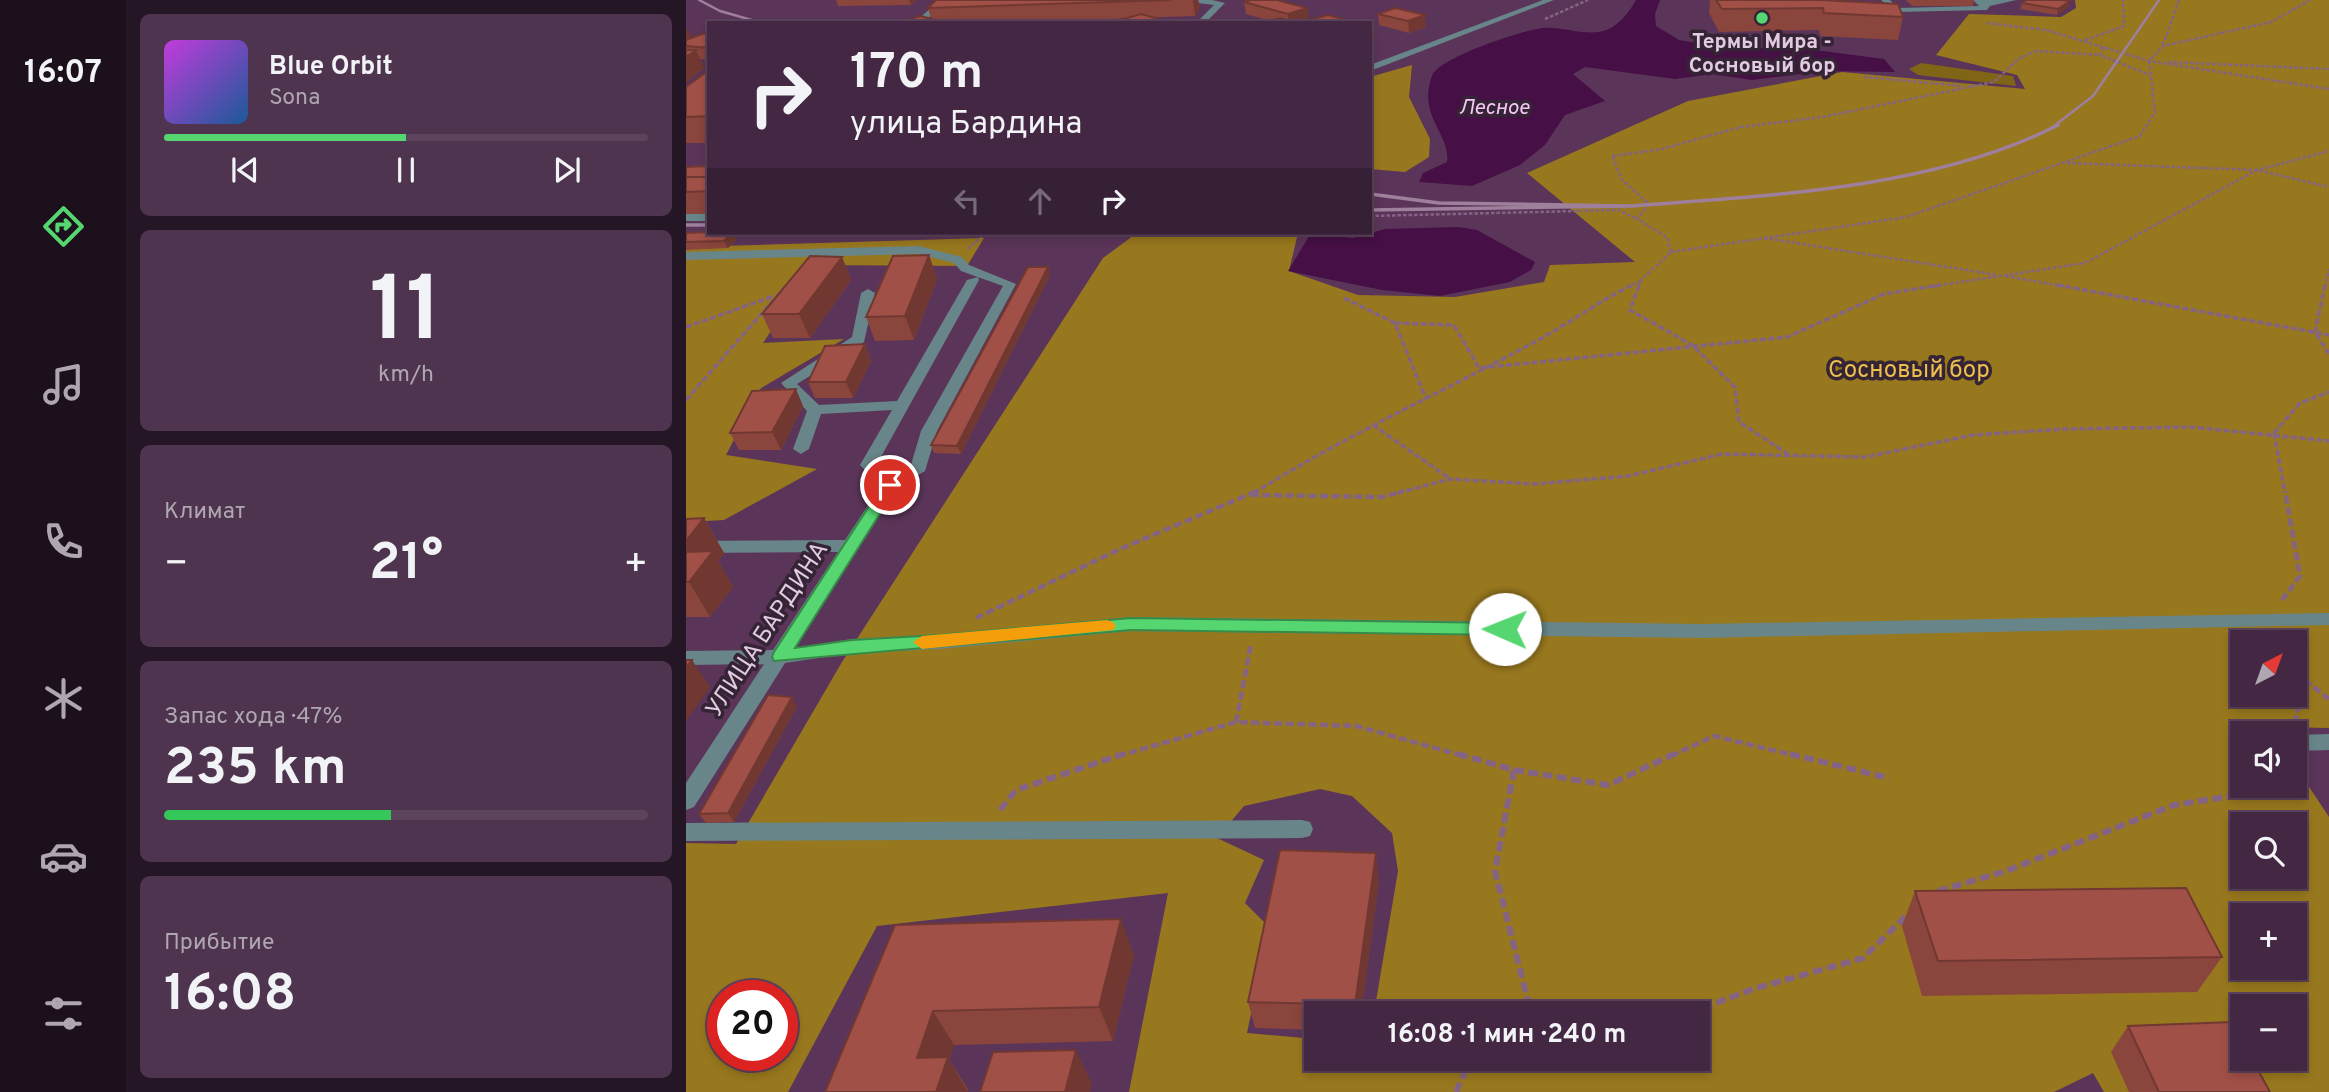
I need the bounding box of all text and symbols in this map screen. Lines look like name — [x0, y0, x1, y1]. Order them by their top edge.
marker: Термы Мира - Сосновый бор — [1754, 10, 1770, 26]
place label: Термы Мира - Сосновый бор — [1689, 29, 1835, 80]
text: 170 m — [850, 44, 983, 106]
icon: right — [735, 49, 826, 140]
text: Blue Orbit — [269, 51, 393, 84]
text: 16:07 — [24, 54, 102, 94]
text: Sona — [269, 84, 320, 113]
water label: Лесное — [1459, 95, 1531, 122]
text: улица Бардина — [850, 105, 1082, 145]
icon: previous — [226, 151, 264, 189]
icon: pause — [387, 151, 425, 189]
icon: next — [548, 151, 586, 189]
icon: left — [948, 182, 986, 220]
icon: ahead — [1021, 182, 1059, 220]
icon: right — [1094, 182, 1132, 220]
icon: directions — [39, 202, 88, 251]
text: 11 — [370, 258, 442, 373]
park label: Сосновый бор — [1828, 356, 1990, 386]
icon: music — [39, 360, 88, 409]
text: km/h — [378, 361, 434, 390]
pin — [860, 455, 920, 515]
icon: arrive — [871, 466, 909, 504]
text: Климат — [164, 498, 245, 527]
icon: phone — [39, 517, 88, 566]
text: 21° — [369, 532, 443, 598]
street label: УЛИЦА БАРДИНА — [700, 537, 836, 723]
text: − — [164, 541, 189, 590]
text: + — [623, 541, 648, 590]
position arrow — [1468, 592, 1542, 666]
north arrow — [2230, 630, 2306, 707]
map controls — [2230, 630, 2307, 1071]
icon: climate — [39, 674, 88, 723]
text: Запас хода · 47% — [164, 703, 342, 732]
button: sound — [2230, 721, 2307, 798]
text: 235 km — [164, 737, 346, 803]
button: search — [2230, 812, 2307, 889]
icon: car — [39, 832, 88, 881]
button: + — [2230, 903, 2307, 980]
text: Прибытие — [164, 929, 274, 958]
text: 16:08 — [164, 963, 296, 1029]
speed limit sign: 20 — [707, 980, 798, 1071]
icon: filters — [39, 989, 88, 1038]
button: − — [2230, 994, 2307, 1071]
text: 16:08 · 1 мин · 240 m — [1388, 1019, 1626, 1052]

